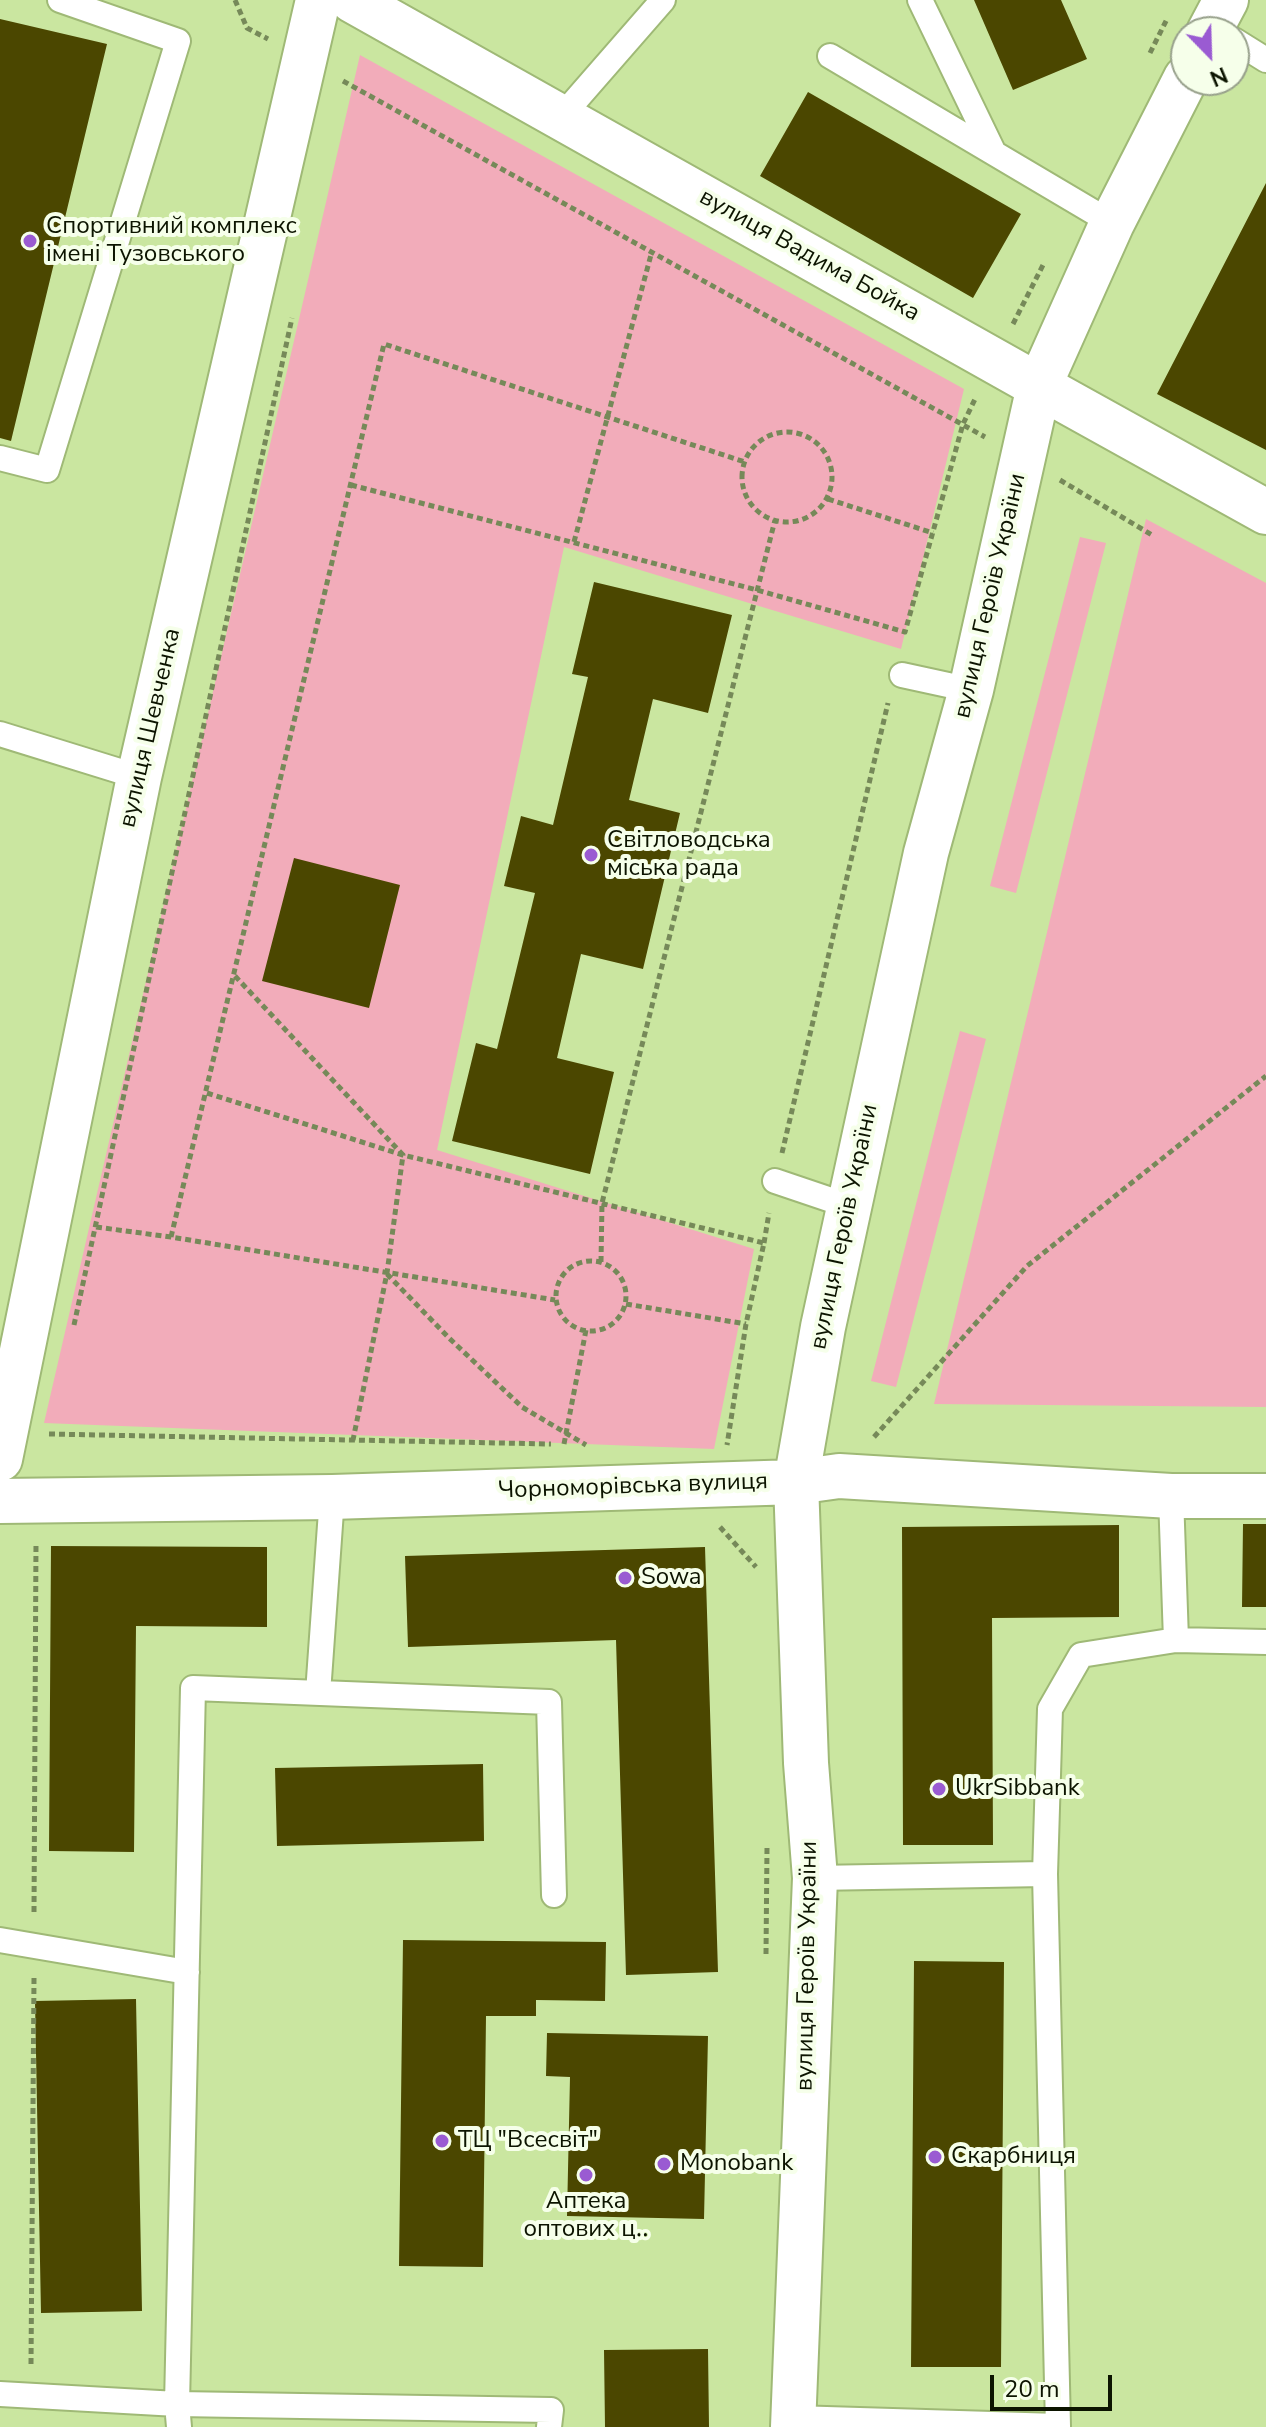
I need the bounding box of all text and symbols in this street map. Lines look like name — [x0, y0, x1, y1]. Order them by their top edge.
north arrow — [1170, 16, 1250, 96]
text: N — [1205, 59, 1232, 93]
street label: вулиця Вадима Бойка — [694, 183, 924, 329]
place label: Спортивний комплекс імені Тузовського — [46, 213, 297, 269]
marker: Спортивний комплекс імені Тузовського — [21, 232, 39, 250]
street label: вулиця Героїв України — [949, 471, 1033, 721]
street label: вулиця Шевченка — [114, 626, 188, 830]
place label: Світловодська міська рада — [607, 827, 771, 883]
marker: Світловодська міська рада — [582, 846, 600, 864]
street label: вулиця Героїв України — [805, 1102, 885, 1352]
street label: Чорноморівська вулиця — [497, 1468, 769, 1506]
place label: Sowa — [641, 1564, 702, 1592]
marker: Sowa — [616, 1569, 634, 1587]
place label: UkrSibbank — [955, 1775, 1080, 1803]
marker: UkrSibbank — [930, 1780, 948, 1798]
street label: вулиця Героїв України — [791, 1841, 825, 2091]
place label: ТЦ "Всесвіт" — [458, 2127, 598, 2155]
marker: ТЦ "Всесвіт" — [433, 2132, 451, 2150]
place label: Скарбниця — [951, 2143, 1076, 2171]
marker: Скарбниця — [926, 2148, 944, 2166]
place label: Monobank — [680, 2150, 793, 2178]
marker: Monobank — [655, 2155, 673, 2173]
marker: Аптека оптових ц‥ — [577, 2166, 595, 2184]
place label: Аптека оптових ц‥ — [523, 2188, 649, 2244]
scale bar — [994, 2359, 1116, 2409]
text: 20 m — [1004, 2373, 1060, 2405]

